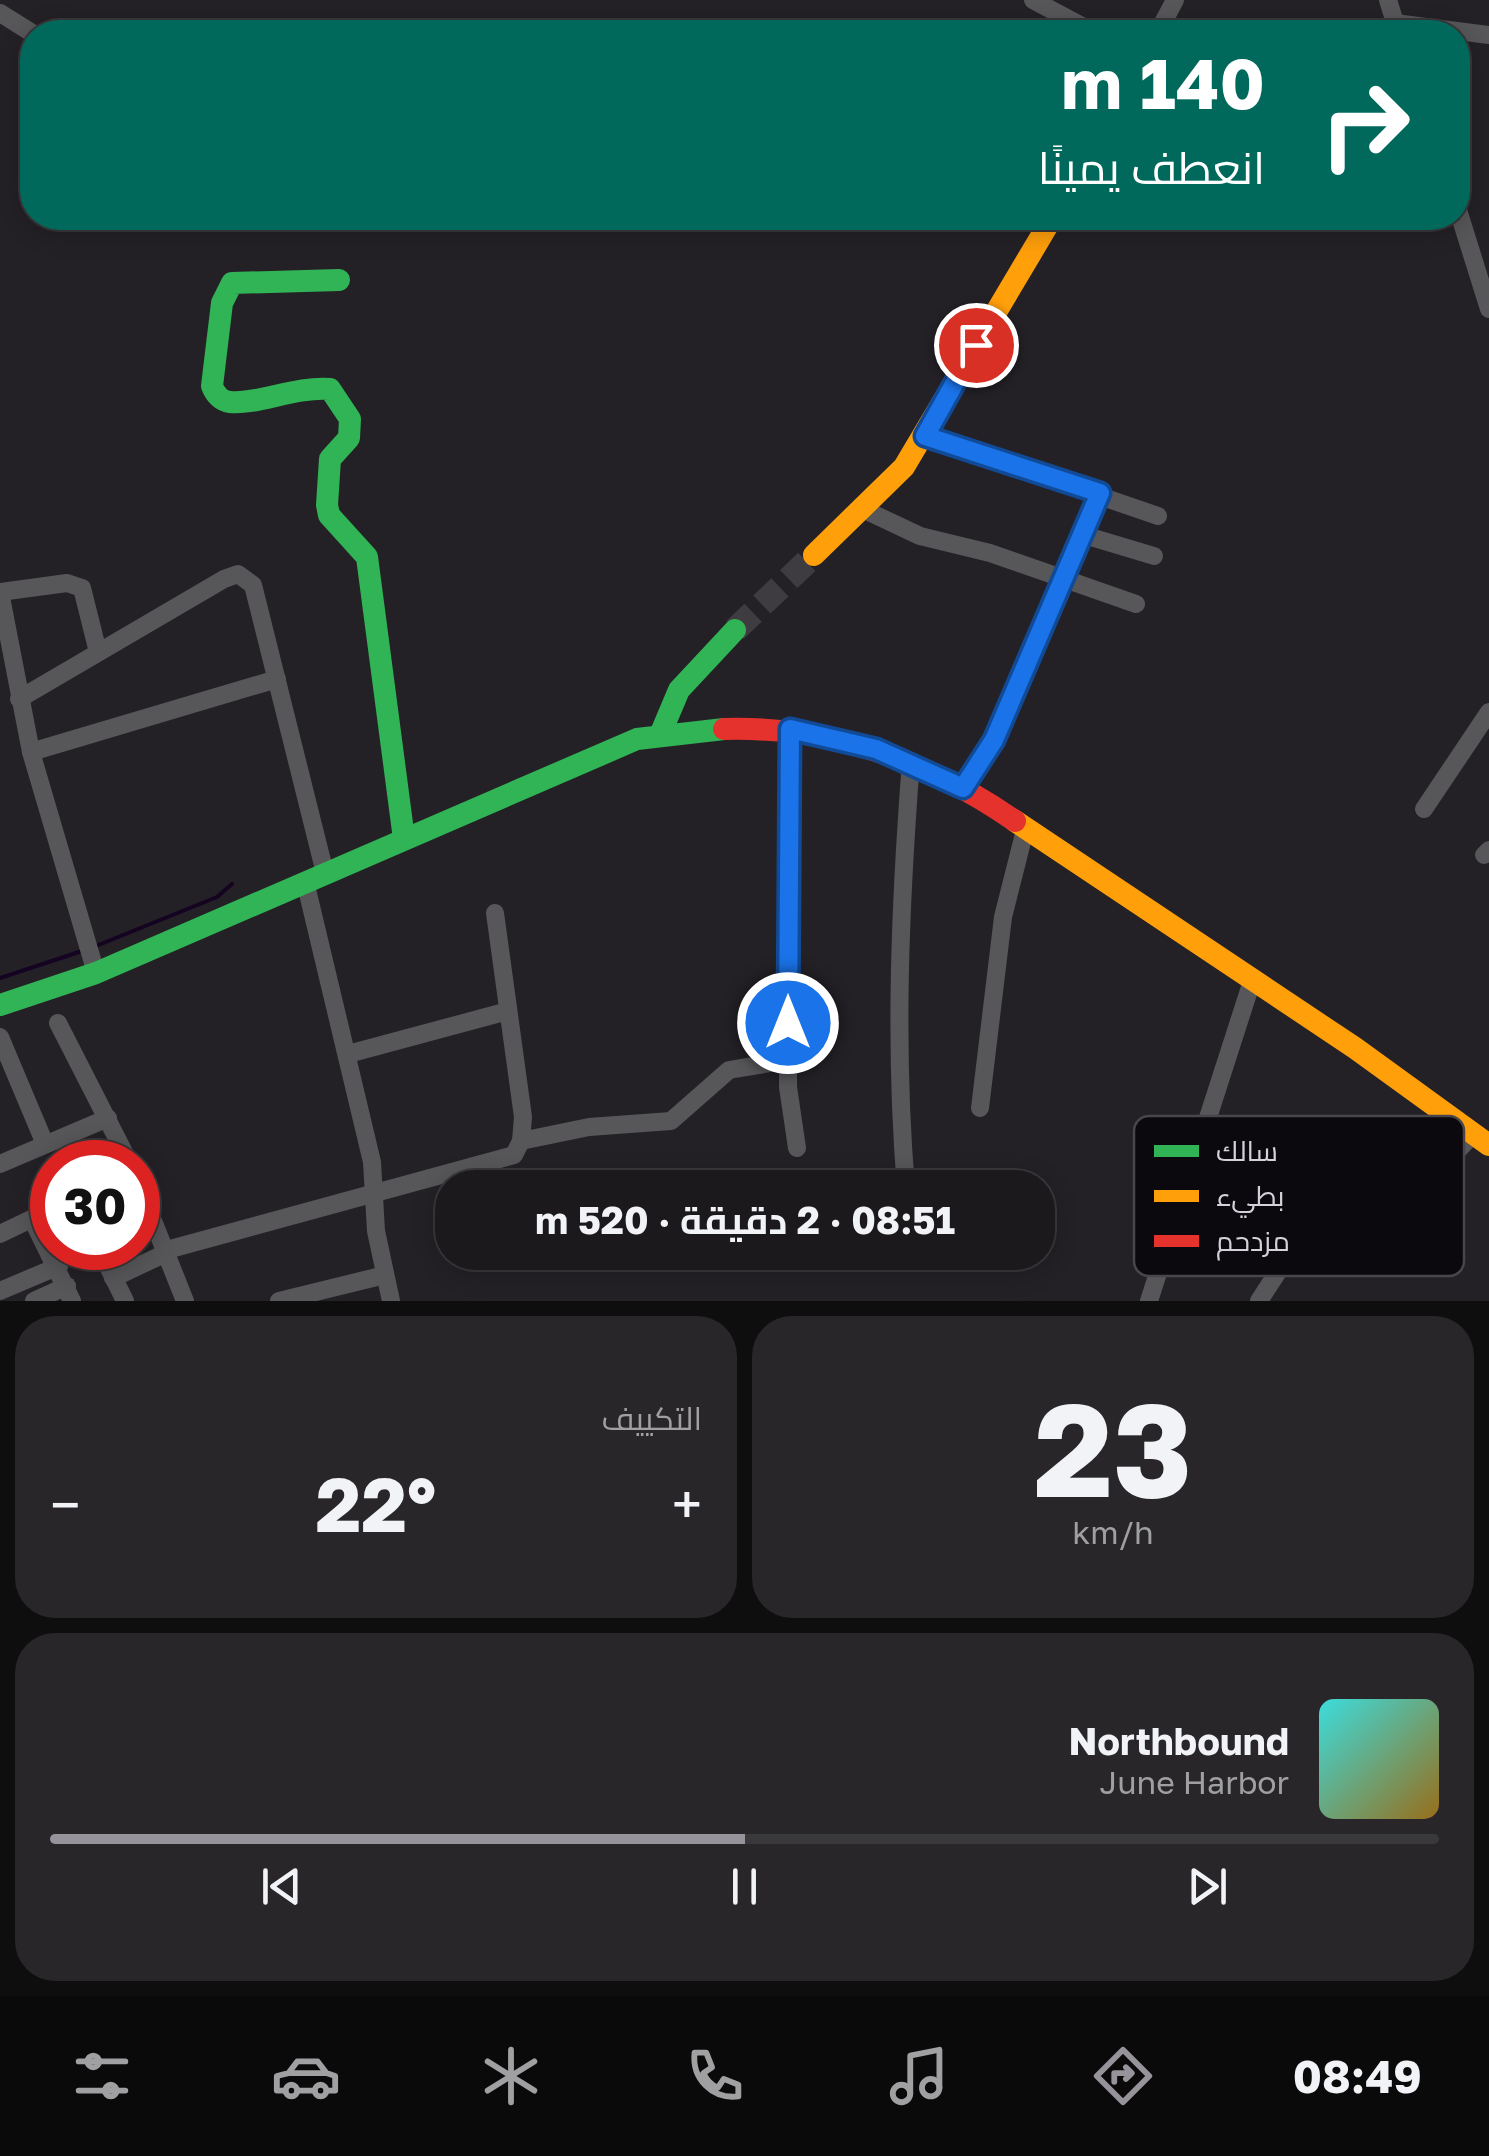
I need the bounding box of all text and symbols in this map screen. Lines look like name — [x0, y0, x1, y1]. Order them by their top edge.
text: 140 m — [1061, 40, 1265, 124]
icon: right — [1300, 60, 1430, 190]
text: انعطف يمينًا — [1038, 140, 1265, 194]
pin — [934, 303, 1019, 388]
icon: arrive — [949, 318, 1004, 373]
position arrow — [736, 971, 840, 1075]
legend — [1134, 1116, 1464, 1276]
text: سالك — [1216, 1134, 1278, 1167]
speed limit sign: 30 — [30, 1140, 160, 1270]
text: بطيء — [1216, 1179, 1284, 1218]
text: 08:51 · 2 دقيقة · 520 m — [535, 1197, 955, 1242]
text: مزدحم — [1216, 1224, 1290, 1261]
text: 23 — [1034, 1370, 1192, 1526]
text: التكييف — [602, 1399, 702, 1437]
text: 22° — [316, 1458, 436, 1549]
text: − — [50, 1471, 80, 1537]
text: + — [672, 1471, 702, 1537]
text: km/h — [1072, 1513, 1154, 1551]
text: Northbound — [1068, 1718, 1289, 1763]
text: June Harbor — [1099, 1763, 1289, 1801]
icon: previous — [254, 1859, 309, 1914]
icon: pause — [717, 1859, 772, 1914]
icon: next — [1180, 1859, 1235, 1914]
icon: filters — [67, 2041, 137, 2111]
icon: car — [271, 2041, 341, 2111]
icon: climate — [476, 2041, 546, 2111]
icon: phone — [680, 2041, 750, 2111]
icon: music — [884, 2041, 954, 2111]
icon: directions — [1088, 2041, 1158, 2111]
text: 08:49 — [1293, 2049, 1422, 2103]

